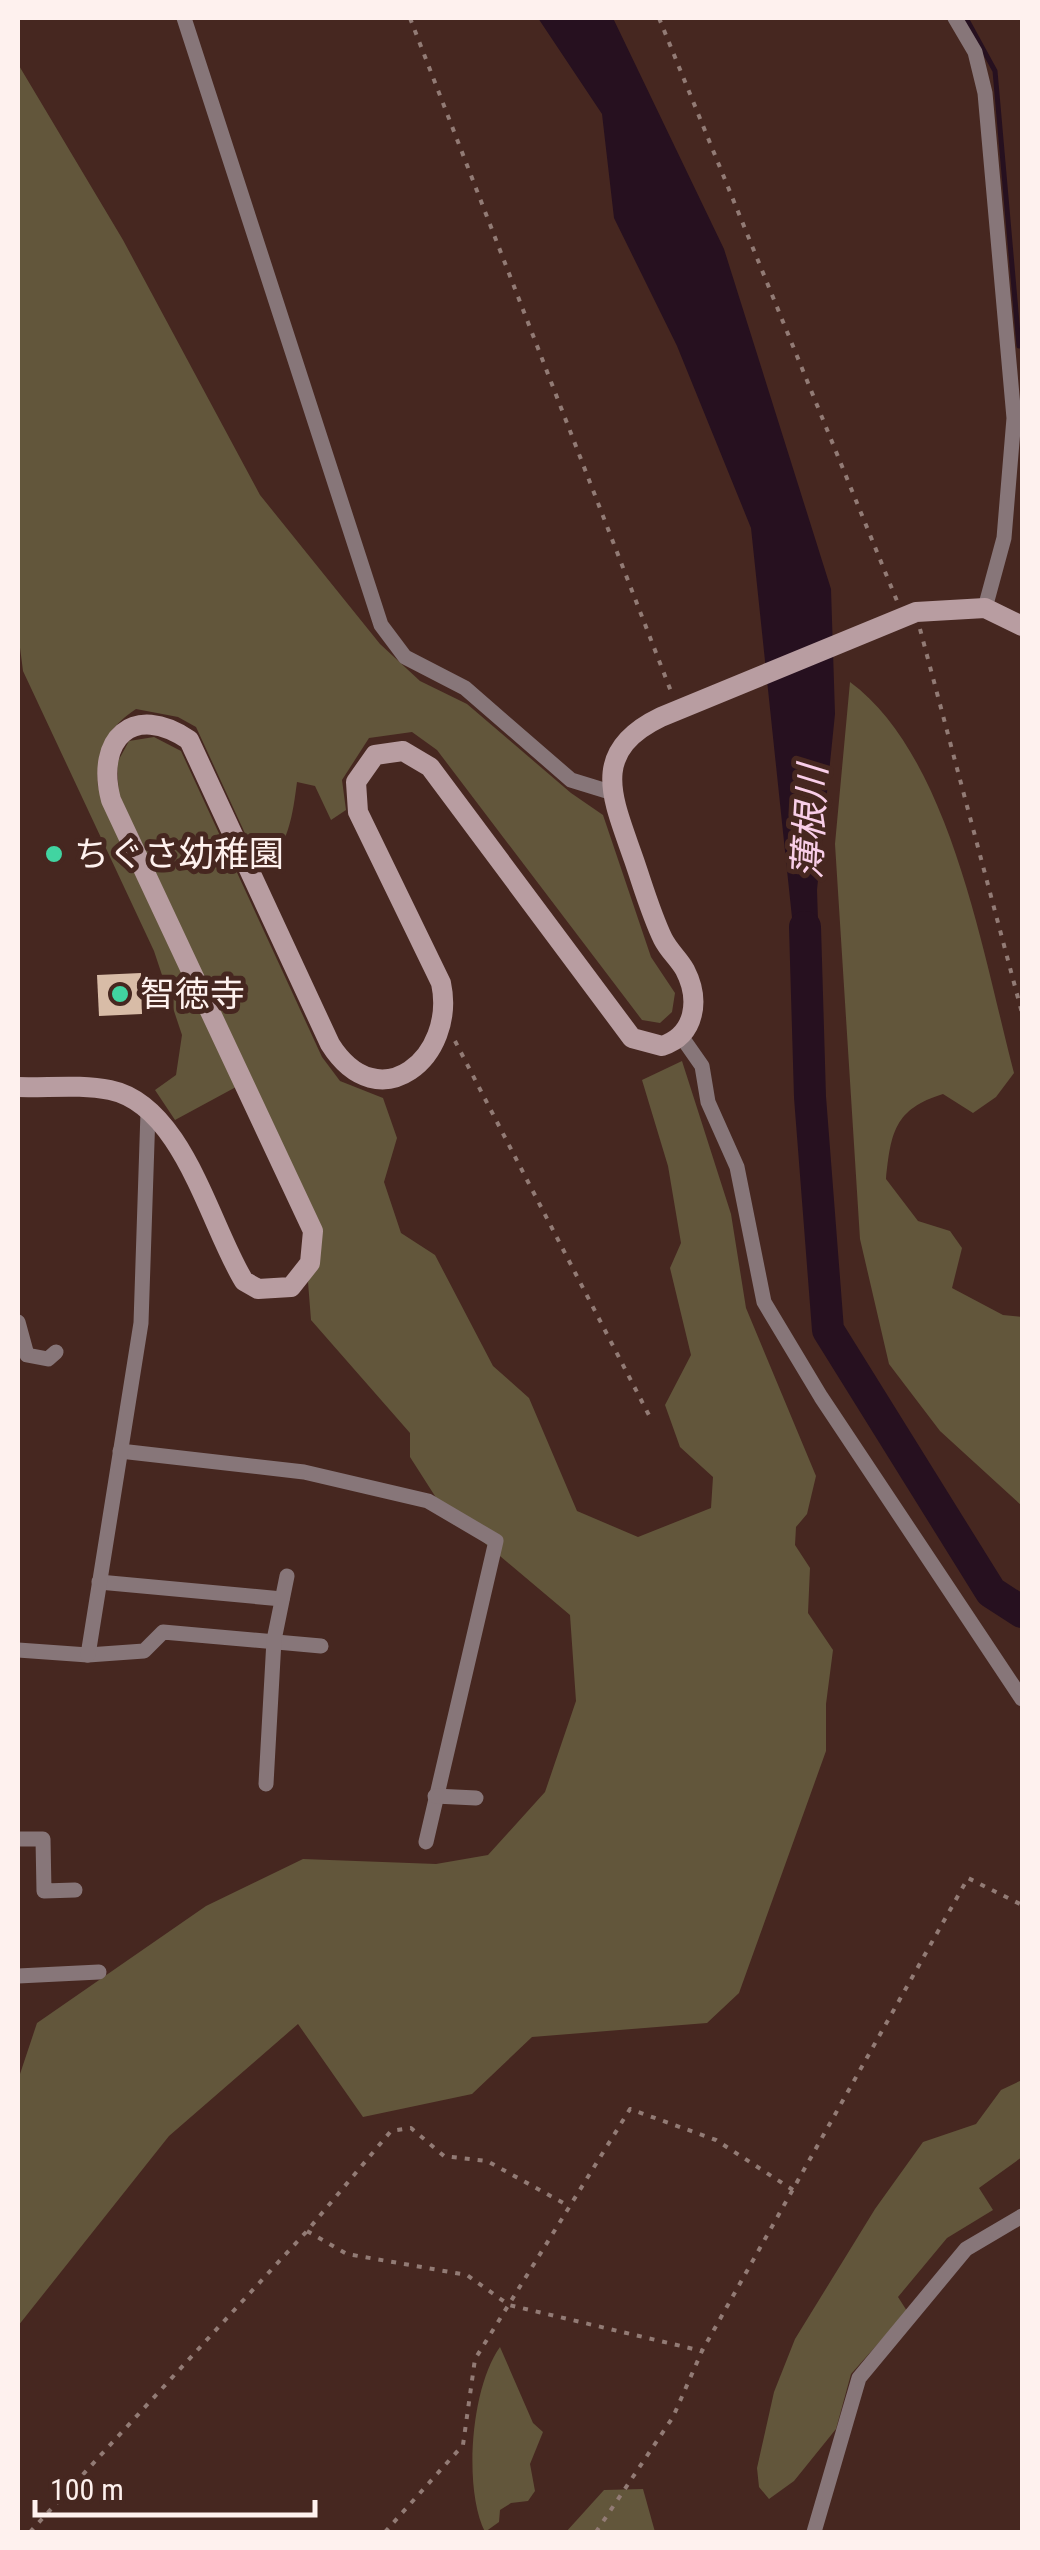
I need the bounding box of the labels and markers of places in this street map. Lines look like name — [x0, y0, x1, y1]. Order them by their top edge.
place label: ちぐさ幼稚園 — [74, 834, 284, 875]
marker: ちぐさ幼稚園 — [43, 843, 65, 865]
place label: 智徳寺 — [140, 974, 245, 1015]
marker: 智徳寺 — [109, 983, 131, 1005]

